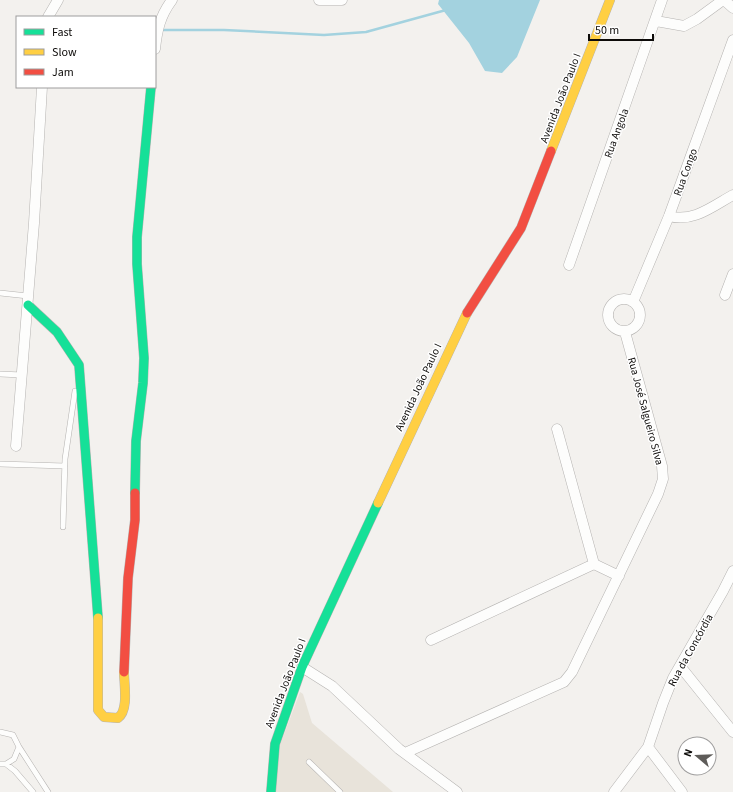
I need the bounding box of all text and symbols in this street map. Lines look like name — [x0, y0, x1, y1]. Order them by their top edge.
legend — [16, 16, 156, 88]
scale bar — [589, 16, 653, 42]
text: 50 m — [595, 22, 619, 39]
text: Fast — [52, 24, 72, 41]
text: Slow — [52, 44, 77, 61]
street label: Avenida João Paulo I — [536, 51, 584, 145]
text: Jam — [52, 64, 74, 81]
street label: Rua Angola — [601, 106, 632, 160]
street label: Rua Congo — [670, 146, 701, 198]
street label: Avenida João Paulo I — [392, 341, 445, 433]
street label: Rua José Salgueiro Silva — [624, 356, 667, 467]
street label: Rua da Concórdia — [664, 611, 717, 689]
street label: Avenida João Paulo I — [261, 636, 309, 730]
north arrow — [677, 736, 717, 776]
text: N — [680, 747, 696, 759]

